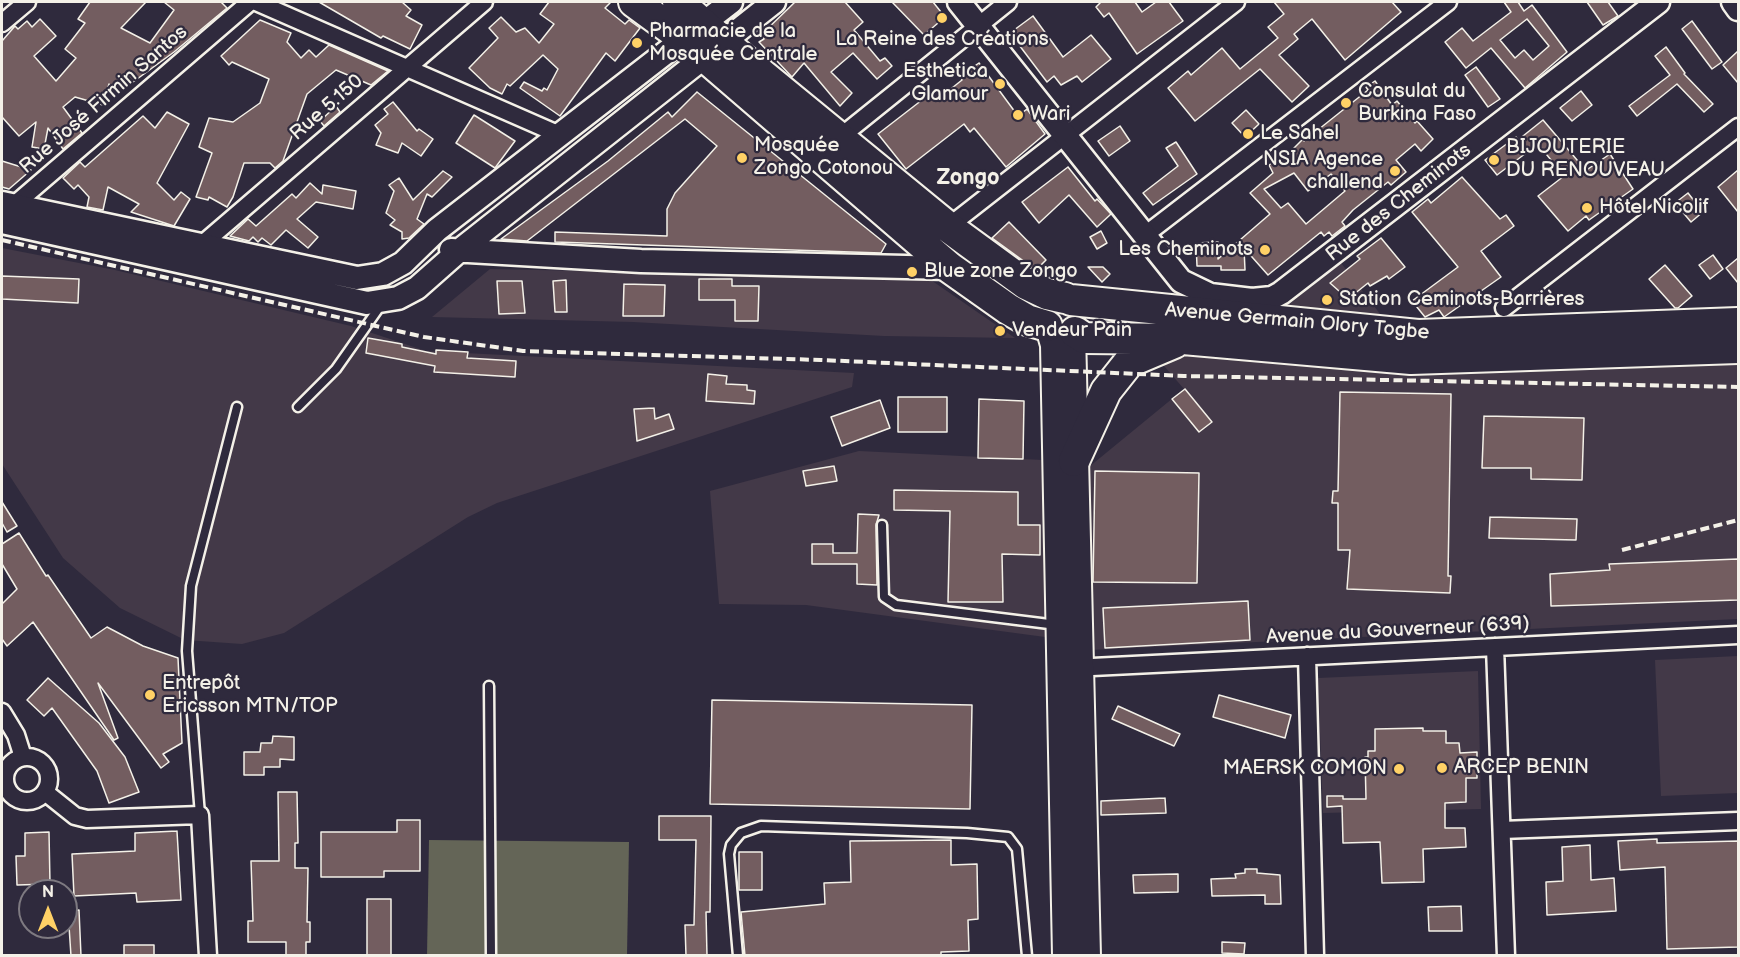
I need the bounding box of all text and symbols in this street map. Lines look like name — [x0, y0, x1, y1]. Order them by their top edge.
marker: La Reine des Créations — [935, 11, 949, 25]
place label: Pharmacie de la Mosquée Centrale — [649, 20, 817, 67]
street label: Rue José Firmin Santos — [15, 21, 193, 179]
place label: La Reine des Créations — [835, 28, 1049, 52]
marker: Pharmacie de la Mosquée Centrale — [630, 36, 644, 50]
place label: Esthetica Glamour — [903, 60, 988, 107]
street label: Rue 5.150 — [286, 70, 368, 146]
marker: Esthetica Glamour — [993, 77, 1007, 91]
place label: Consulat du Burkina Faso — [1358, 80, 1476, 127]
marker: Consulat du Burkina Faso — [1339, 96, 1353, 110]
place label: Wari — [1030, 103, 1070, 127]
marker: Wari — [1011, 108, 1025, 122]
place label: Le Sahel — [1260, 122, 1339, 146]
marker: Le Sahel — [1241, 127, 1255, 141]
place label: Mosquée Zongo Cotonou — [754, 134, 893, 181]
place label: BIJOUTERIE DU RENOUVEAU — [1506, 136, 1665, 183]
street label: Rue des Cheminots — [1322, 139, 1476, 267]
place label: NSIA Agence challend — [1263, 148, 1383, 195]
marker: Mosquée Zongo Cotonou — [735, 151, 749, 165]
marker: BIJOUTERIE DU RENOUVEAU — [1487, 153, 1501, 167]
marker: NSIA Agence challend — [1388, 164, 1402, 178]
district label: Zongo — [937, 165, 999, 191]
place label: Hôtel Nicolif — [1599, 196, 1709, 220]
marker: Hôtel Nicolif — [1580, 201, 1594, 215]
place label: Les Cheminots — [1118, 238, 1253, 262]
marker: Les Cheminots — [1258, 243, 1272, 257]
place label: Blue zone Zongo — [924, 260, 1078, 284]
marker: Blue zone Zongo — [905, 265, 919, 279]
place label: Station Ceminots-Barrières — [1339, 288, 1584, 312]
marker: Station Ceminots-Barrières — [1320, 293, 1334, 307]
street label: Avenue Germain Olory Togbe — [1164, 298, 1430, 346]
place label: Vendeur Pain — [1012, 319, 1132, 343]
marker: Vendeur Pain — [993, 324, 1007, 338]
street label: Avenue du Gouverneur (639) — [1266, 612, 1530, 650]
place label: Entrepôt Ericsson MTN/TOP — [162, 672, 337, 719]
marker: Entrepôt Ericsson MTN/TOP — [143, 688, 157, 702]
place label: ARCEP BENIN — [1454, 756, 1589, 780]
place label: MAERSK COMON — [1223, 757, 1387, 781]
marker: ARCEP BENIN — [1435, 761, 1449, 775]
marker: MAERSK COMON — [1392, 762, 1406, 776]
north arrow — [18, 879, 78, 939]
text: N — [42, 883, 54, 902]

